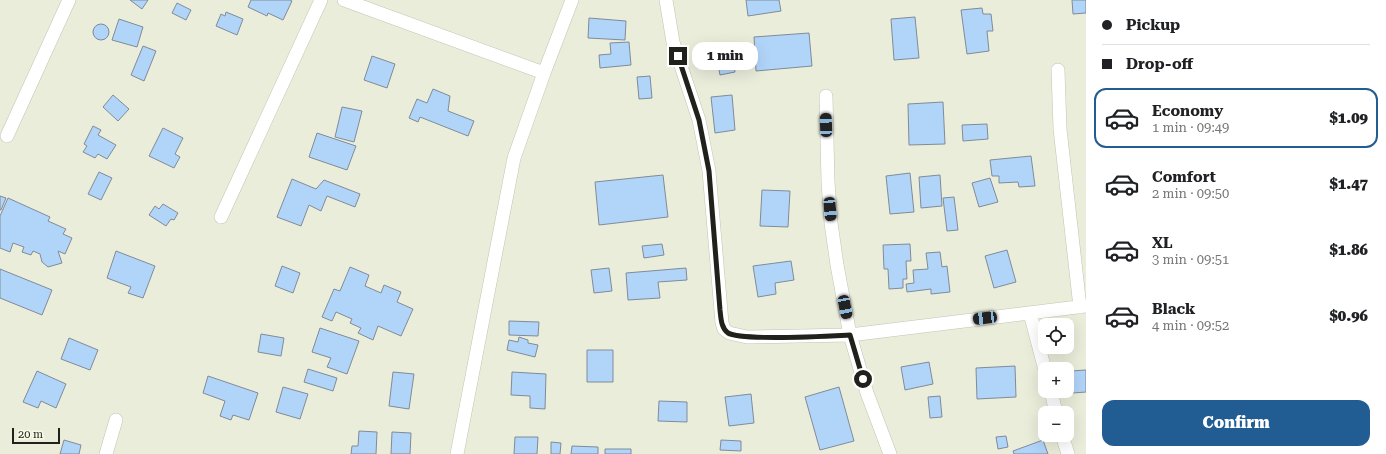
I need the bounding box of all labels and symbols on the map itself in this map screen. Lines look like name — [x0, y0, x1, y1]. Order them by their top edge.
callout: 1 min — [692, 42, 758, 70]
route end — [669, 47, 687, 65]
car — [820, 113, 832, 137]
car — [823, 197, 837, 221]
car — [837, 294, 853, 320]
car — [972, 311, 998, 325]
route start — [854, 370, 872, 388]
scale bar — [12, 426, 60, 445]

